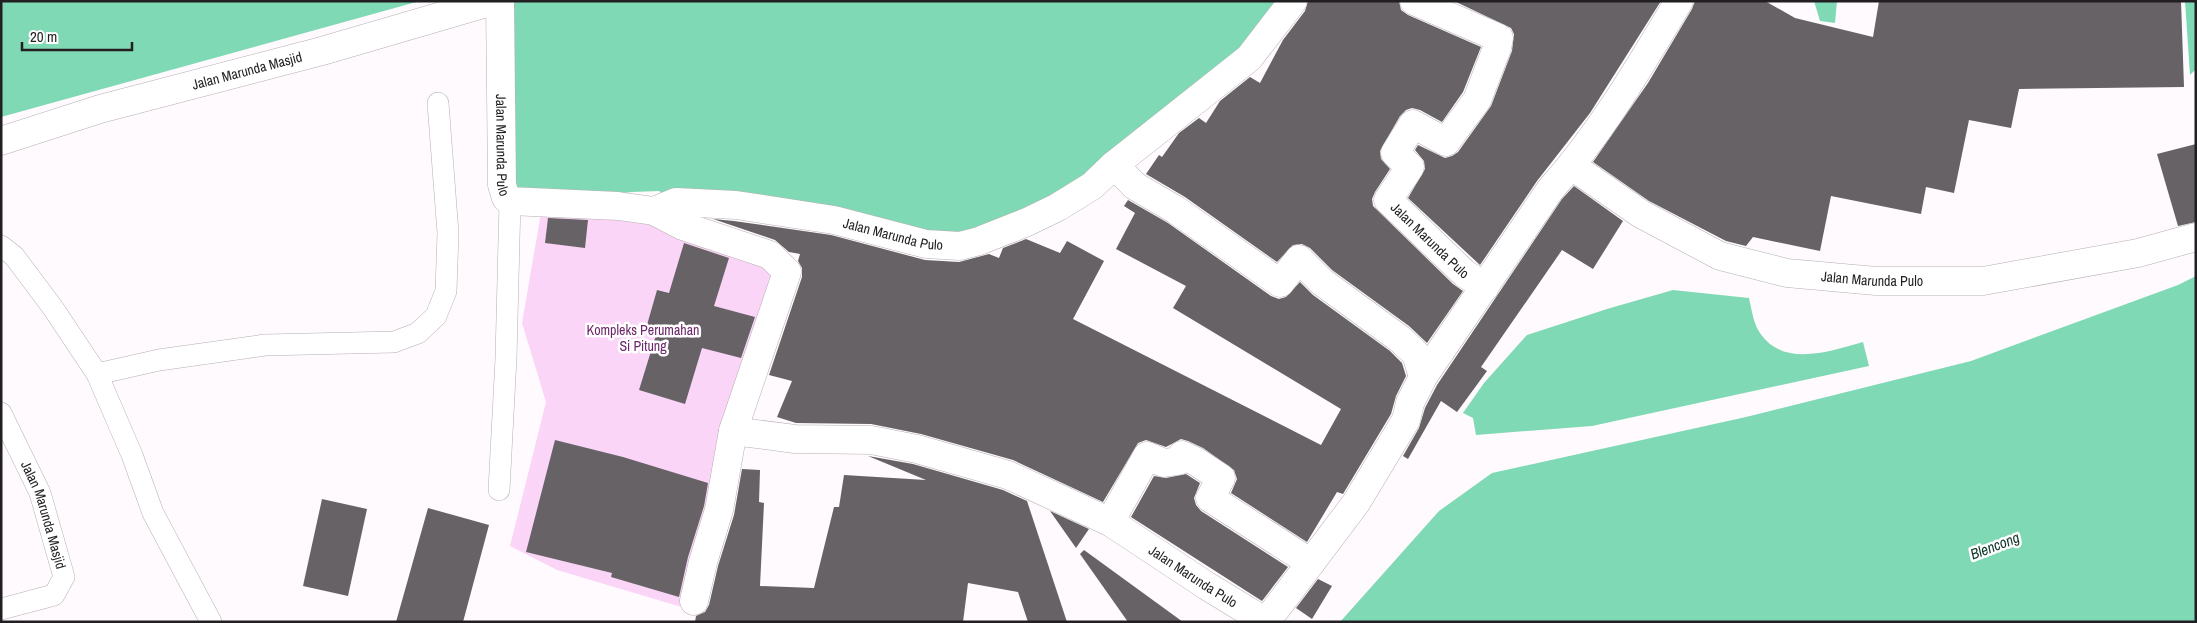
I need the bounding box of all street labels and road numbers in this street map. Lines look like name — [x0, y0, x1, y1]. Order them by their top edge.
street label: Jalan Marunda Masjid — [190, 48, 304, 94]
street label: Jalan Marunda Pulo — [492, 94, 514, 198]
street label: Jalan Marunda Pulo — [1387, 198, 1472, 283]
street label: Jalan Marunda Pulo — [841, 214, 944, 254]
street label: Jalan Marunda Pulo — [1820, 267, 1923, 290]
street label: Jalan Marunda Masjid — [17, 458, 70, 571]
street label: Jalan Marunda Pulo — [1145, 541, 1241, 611]

